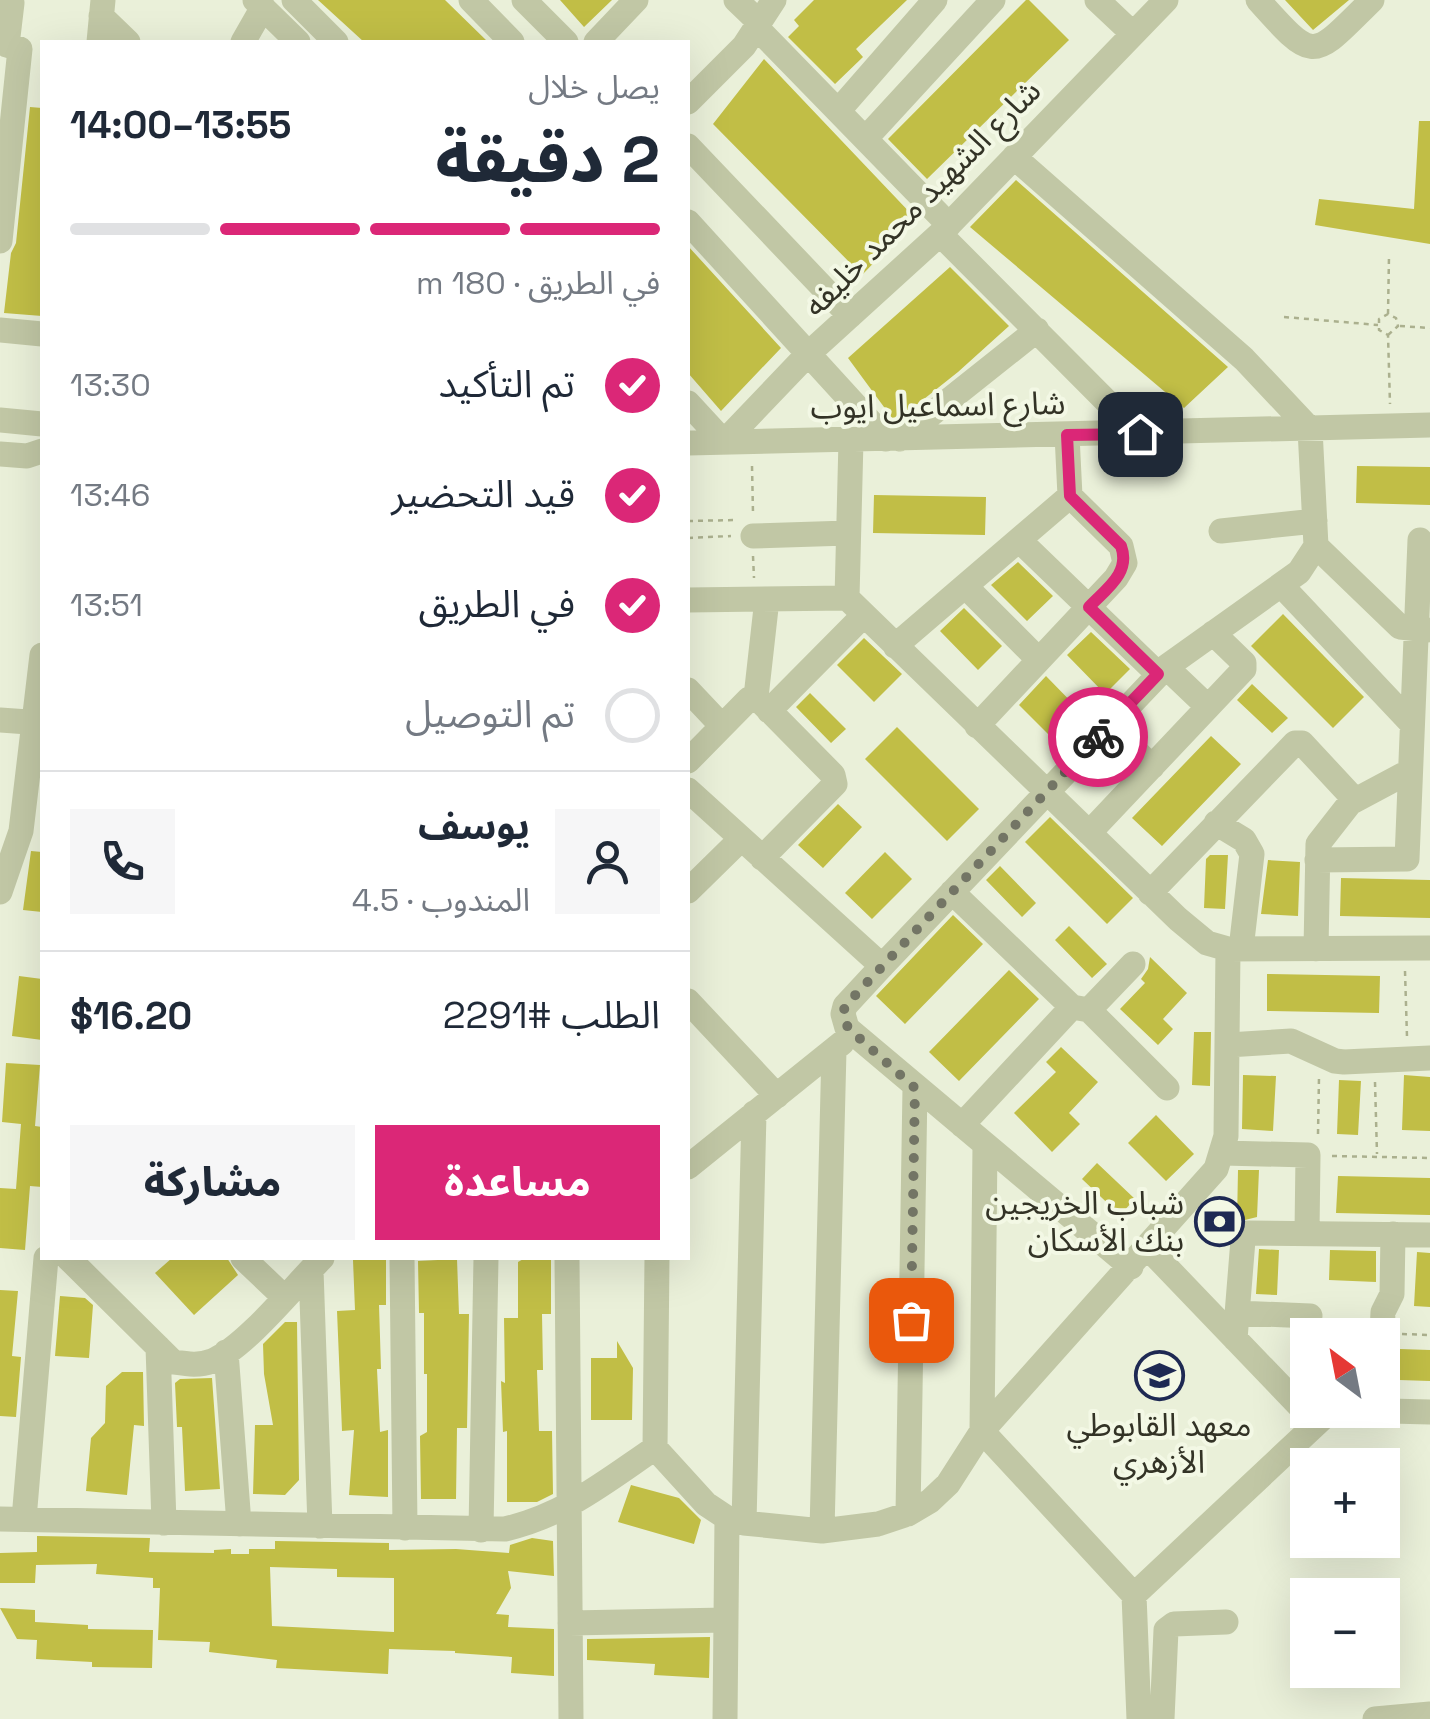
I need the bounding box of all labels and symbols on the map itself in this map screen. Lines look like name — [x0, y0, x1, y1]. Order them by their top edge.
street label: شارع الشهيد محمد خليفه — [795, 71, 1052, 328]
street label: شارع اسماعيل ايوب — [810, 383, 1066, 431]
pin — [1098, 392, 1183, 477]
courier — [1048, 687, 1148, 787]
place label: شباب الخريجين بنك الأسكان — [985, 1183, 1184, 1260]
bank icon: شباب الخريجين بنك الأسكان — [1193, 1195, 1245, 1247]
pin — [869, 1278, 954, 1363]
north arrow — [1290, 1318, 1400, 1428]
school or university icon: معهد القابوطي الأزهري — [1133, 1349, 1185, 1401]
place label: معهد القابوطي الأزهري — [1067, 1405, 1251, 1486]

